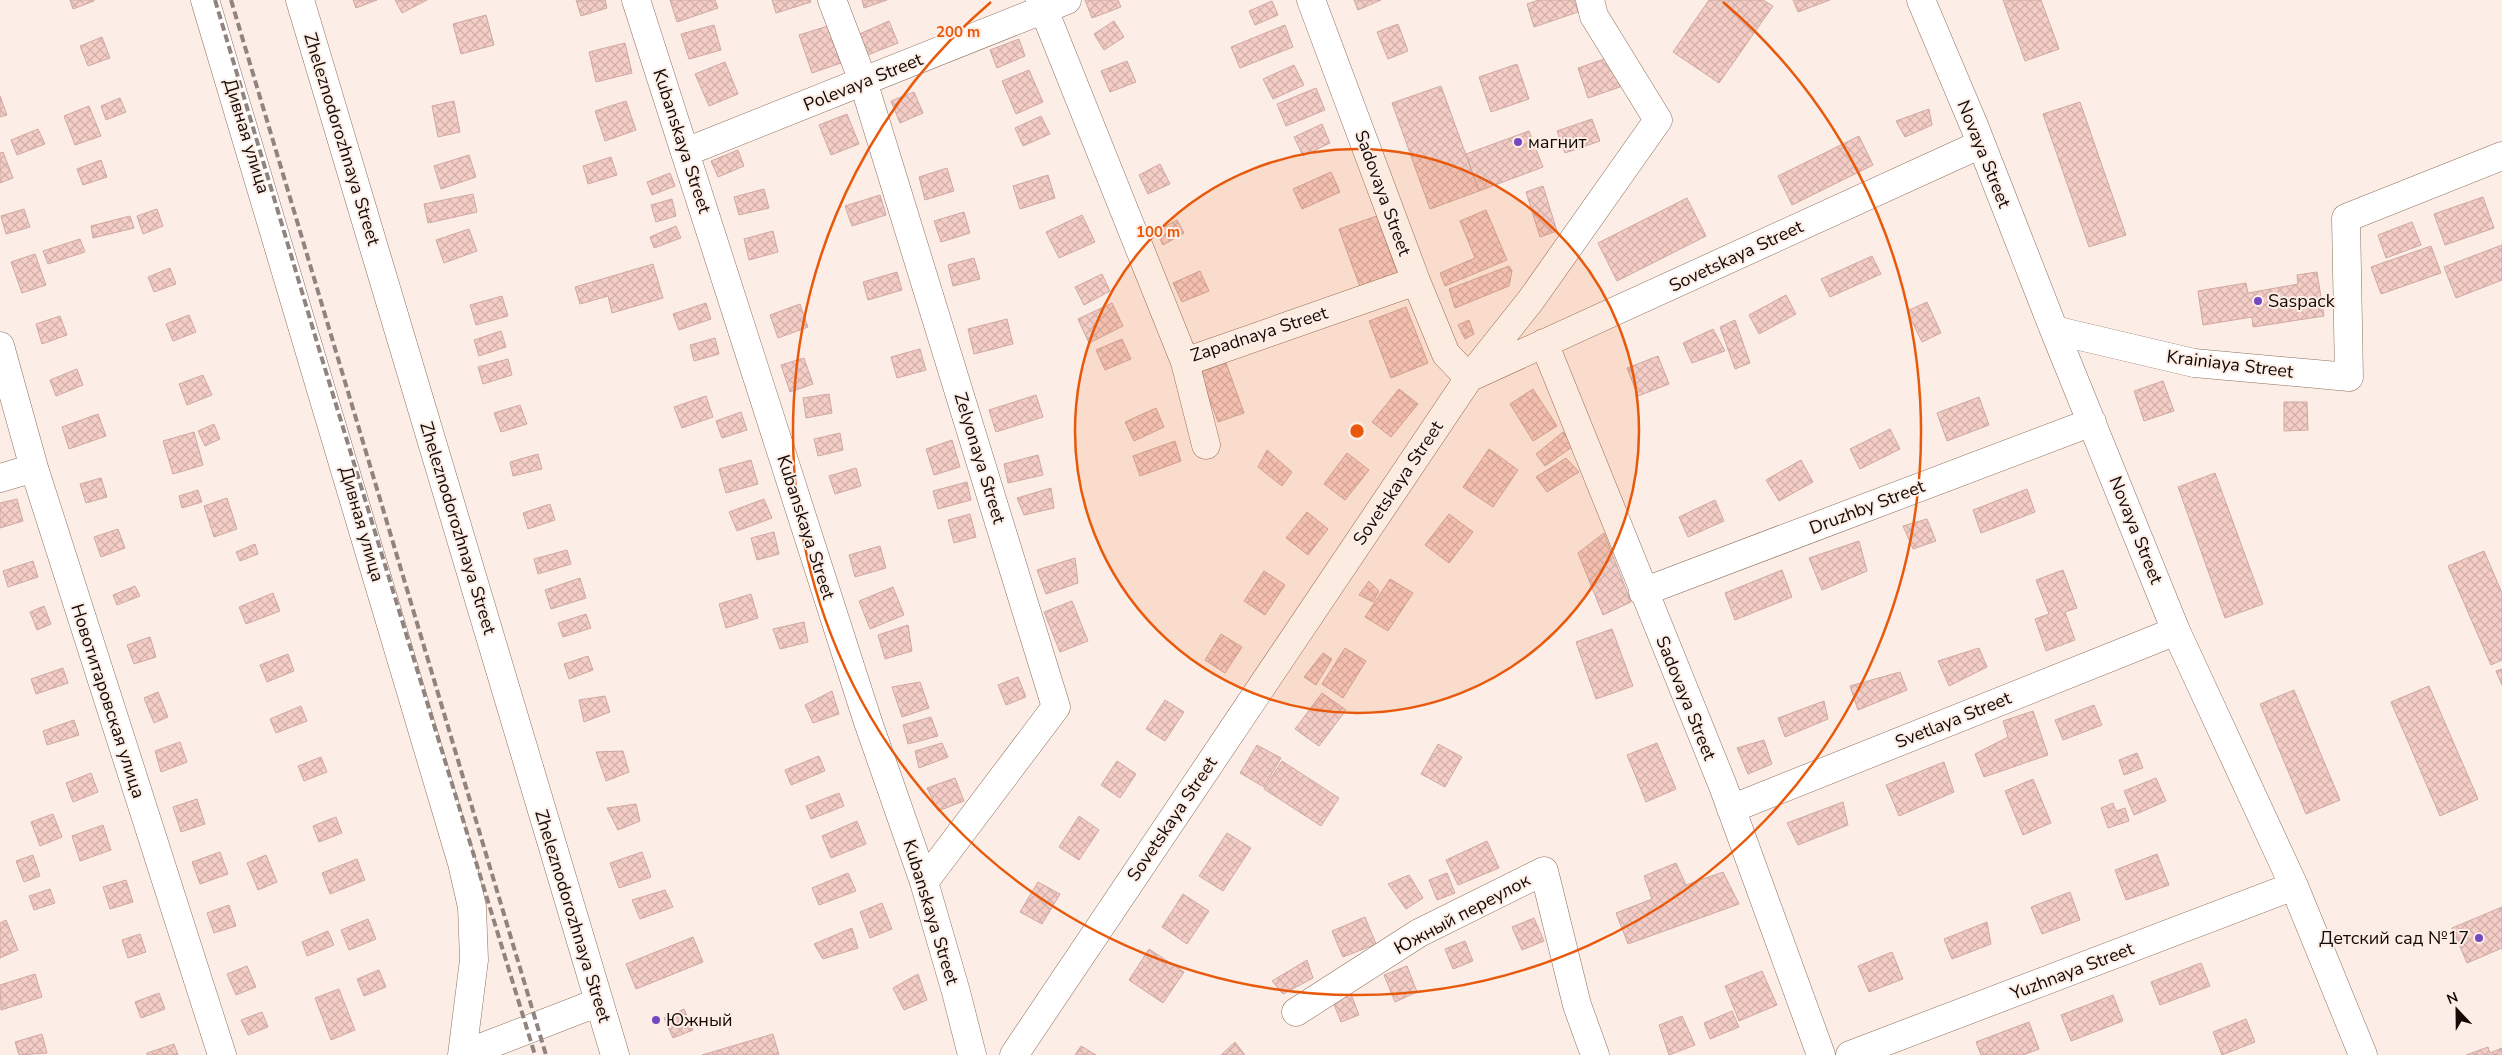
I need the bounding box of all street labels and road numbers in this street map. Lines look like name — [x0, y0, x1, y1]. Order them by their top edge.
street label: Zheleznodorozhnaya Street — [298, 30, 386, 249]
street label: Polevaya Street — [800, 47, 927, 117]
street label: Kubanskaya Street — [647, 66, 717, 217]
street label: Дивная улица — [218, 76, 276, 196]
street label: Novaya Street — [1952, 97, 2017, 212]
street label: Sadovaya Street — [1349, 127, 1417, 260]
street label: Sovetskaya Street — [1665, 214, 1808, 298]
street label: Zapadnaya Street — [1188, 300, 1331, 367]
street label: Krainiaya Street — [2165, 344, 2295, 384]
street label: Zelyonaya Street — [949, 389, 1012, 527]
street label: Sovetskaya Street — [1347, 415, 1449, 550]
street label: Zheleznodorozhnaya Street — [414, 419, 502, 638]
street label: Kubanskaya Street — [771, 452, 841, 603]
street label: Дивная улица — [334, 463, 390, 585]
street label: Novaya Street — [2104, 473, 2169, 588]
street label: Druzhby Street — [1806, 474, 1929, 540]
street label: Новотитаровская улица — [65, 601, 151, 801]
street label: Sadovaya Street — [1650, 632, 1722, 764]
street label: Svetlaya Street — [1891, 686, 2015, 754]
street label: Sovetskaya Street — [1121, 751, 1223, 886]
street label: Zheleznodorozhnaya Street — [529, 807, 617, 1026]
street label: Kubanskaya Street — [897, 836, 965, 988]
street label: Южный переулок — [1390, 868, 1535, 960]
street label: Yuzhnaya Street — [2006, 936, 2138, 1006]

